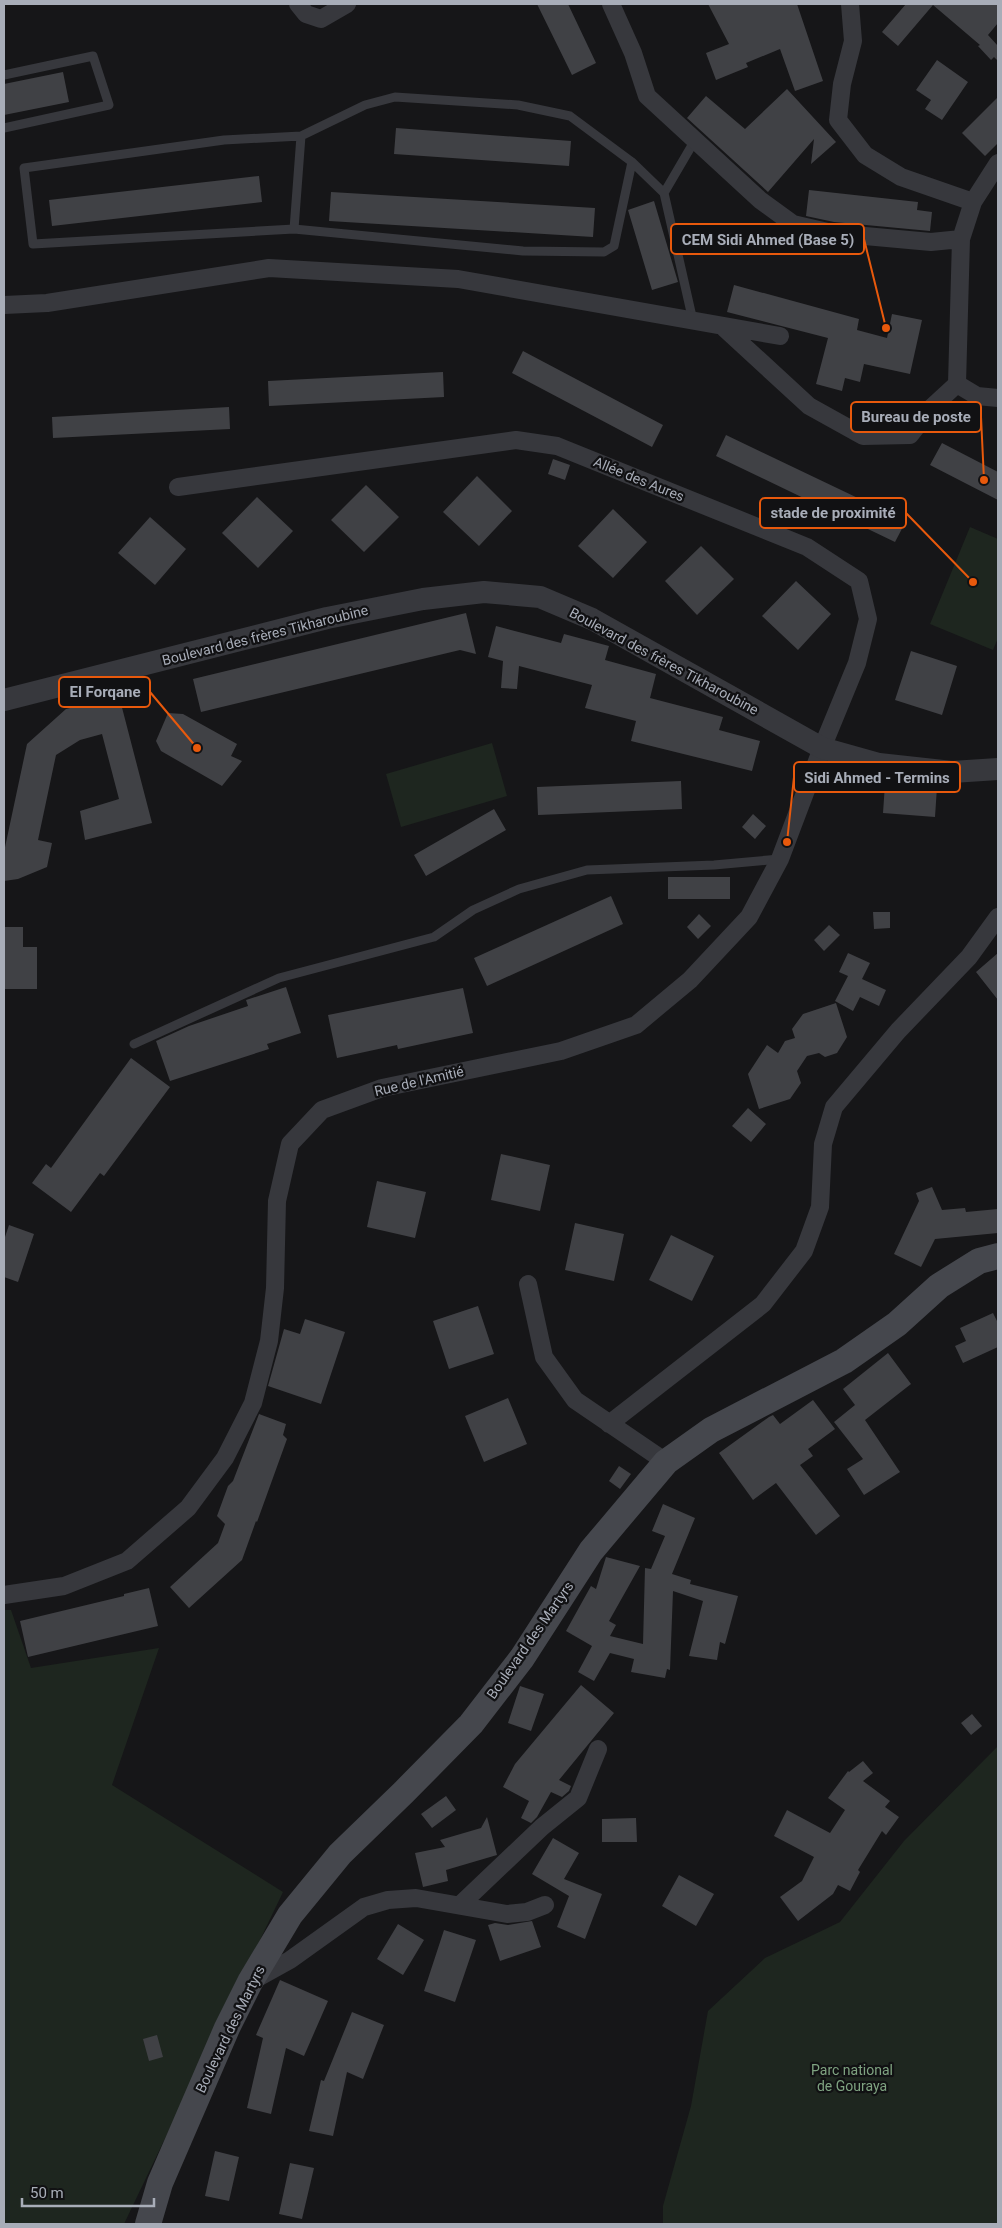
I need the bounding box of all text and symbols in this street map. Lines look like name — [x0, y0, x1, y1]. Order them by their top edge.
callout: CEM Sidi Ahmed (Base 5) — [671, 224, 864, 254]
text: CEM Sidi Ahmed (Base 5) — [682, 231, 854, 249]
callout: Bureau de poste — [851, 402, 981, 432]
text: Bureau de poste — [861, 408, 971, 426]
street label: Allée des Aures — [591, 454, 687, 504]
callout: stade de proximité — [760, 498, 906, 528]
text: stade de proximité — [770, 504, 896, 522]
street label: Boulevard des frères Tikharoubine — [160, 602, 370, 668]
street label: Boulevard des frères Tikharoubine — [567, 604, 761, 718]
callout: El Forqane — [59, 677, 150, 707]
text: El Forqane — [69, 683, 141, 701]
callout: Sidi Ahmed - Termins — [794, 762, 960, 792]
text: Sidi Ahmed - Termins — [804, 769, 950, 787]
street label: Rue de l'Amitié — [373, 1063, 465, 1099]
street label: Boulevard des Martyrs — [483, 1578, 577, 1702]
street label: Boulevard des Martyrs — [192, 1963, 268, 2095]
park label: Parc national de Gouraya — [811, 2062, 893, 2094]
scale bar — [22, 2176, 155, 2208]
text: 50 m — [30, 2184, 64, 2202]

